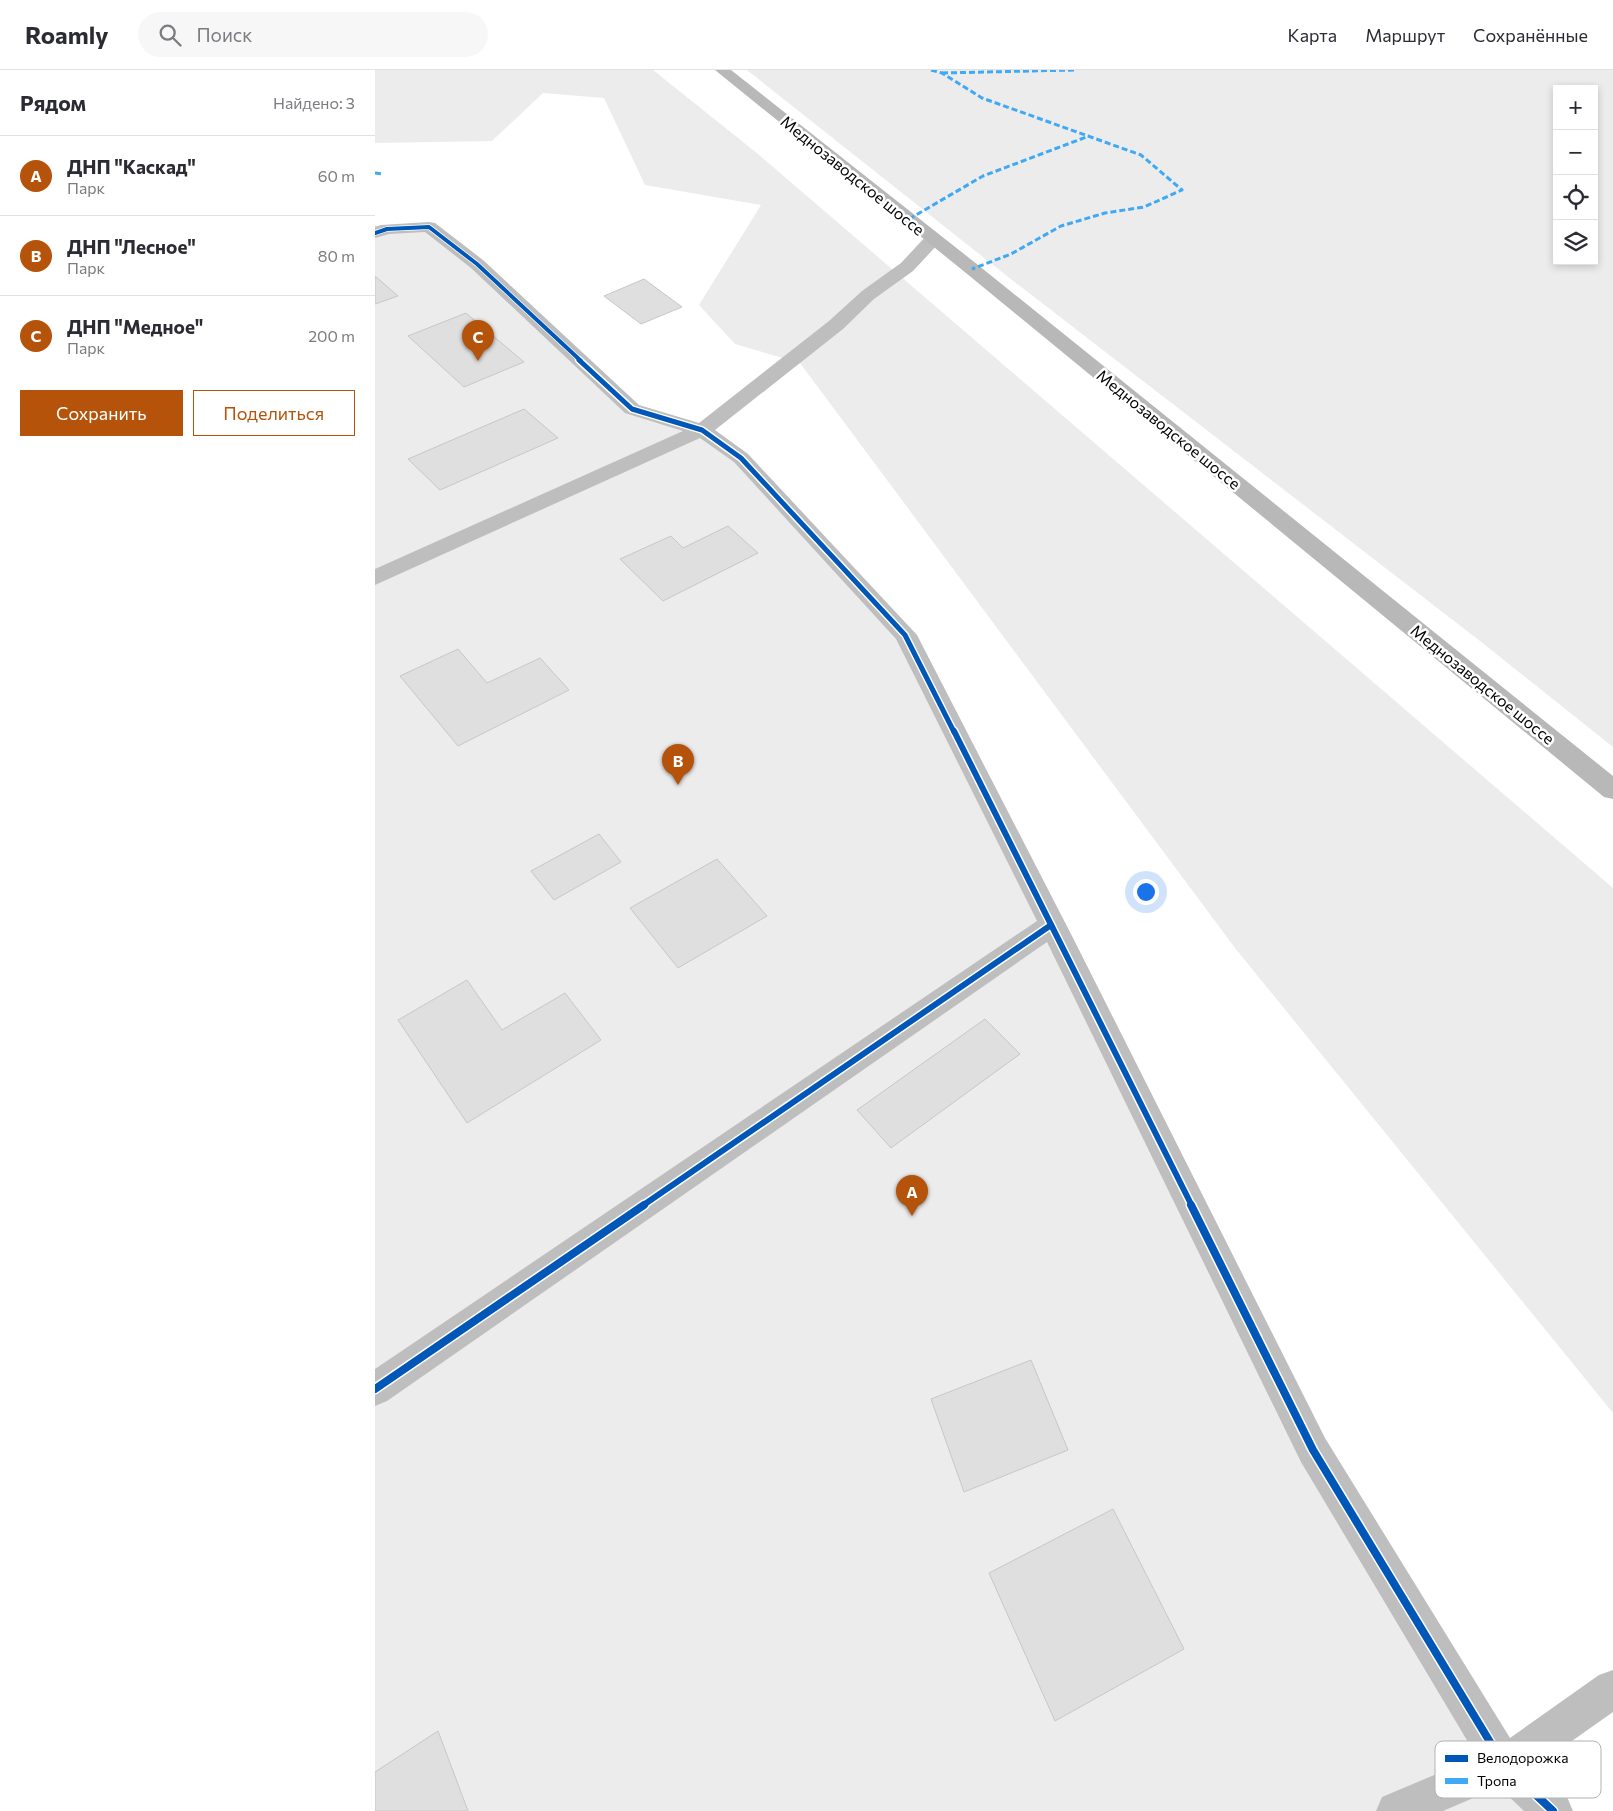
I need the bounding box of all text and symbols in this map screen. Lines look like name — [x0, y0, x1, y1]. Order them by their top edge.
search box — [138, 12, 488, 57]
text: Roamly — [25, 20, 108, 49]
icon: search — [156, 21, 184, 49]
text: Поиск — [196, 23, 252, 46]
text: Карта — [1288, 24, 1337, 46]
text: Маршрут — [1365, 24, 1445, 46]
text: Сохранённые — [1473, 24, 1588, 46]
map controls — [1553, 85, 1598, 265]
button: + — [1553, 85, 1598, 130]
text: Рядом — [20, 90, 86, 115]
text: Найдено: 3 — [273, 93, 355, 112]
street label: Меднозаводское шоссе — [777, 111, 929, 239]
button: − — [1553, 130, 1598, 175]
text: ДНП "Каскад" — [67, 155, 196, 178]
text: A — [30, 166, 42, 185]
text: 60 m — [318, 166, 355, 185]
button: locate — [1553, 175, 1598, 220]
text: Парк — [67, 178, 105, 197]
button: layers — [1553, 220, 1598, 265]
text: ДНП "Лесное" — [67, 235, 196, 258]
text: B — [31, 246, 41, 265]
text: 80 m — [318, 246, 355, 265]
text: Парк — [67, 258, 105, 277]
text: ДНП "Медное" — [67, 315, 203, 338]
pin: C — [462, 320, 494, 361]
text: C — [31, 326, 41, 345]
text: 200 m — [308, 326, 355, 345]
text: Парк — [67, 338, 105, 357]
street label: Меднозаводское шоссе — [1093, 365, 1245, 493]
button: Сохранить — [20, 390, 183, 436]
button: Поделиться — [193, 390, 355, 436]
street label: Меднозаводское шоссе — [1407, 620, 1559, 748]
pin: B — [662, 744, 694, 785]
your location — [1133, 879, 1159, 905]
pin: A — [896, 1175, 928, 1216]
legend — [1435, 1741, 1601, 1798]
text: Велодорожка — [1477, 1749, 1568, 1766]
text: Тропа — [1477, 1772, 1517, 1789]

